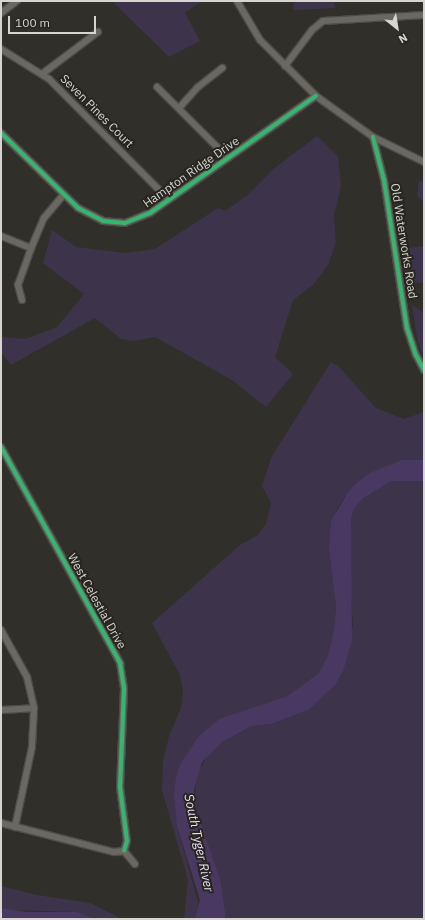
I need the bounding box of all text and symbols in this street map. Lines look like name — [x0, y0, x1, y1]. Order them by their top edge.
scale bar — [10, 8, 98, 34]
north arrow — [377, 8, 417, 48]
text: 100 m — [15, 15, 50, 30]
text: N — [396, 30, 410, 46]
street label: Seven Pines Court — [57, 71, 137, 151]
street label: Hampton Ridge Drive — [140, 133, 242, 211]
street label: Old Waterworks Road — [388, 182, 420, 300]
street label: West Celestial Drive — [65, 551, 129, 651]
water label: South Tyger River — [180, 793, 216, 893]

